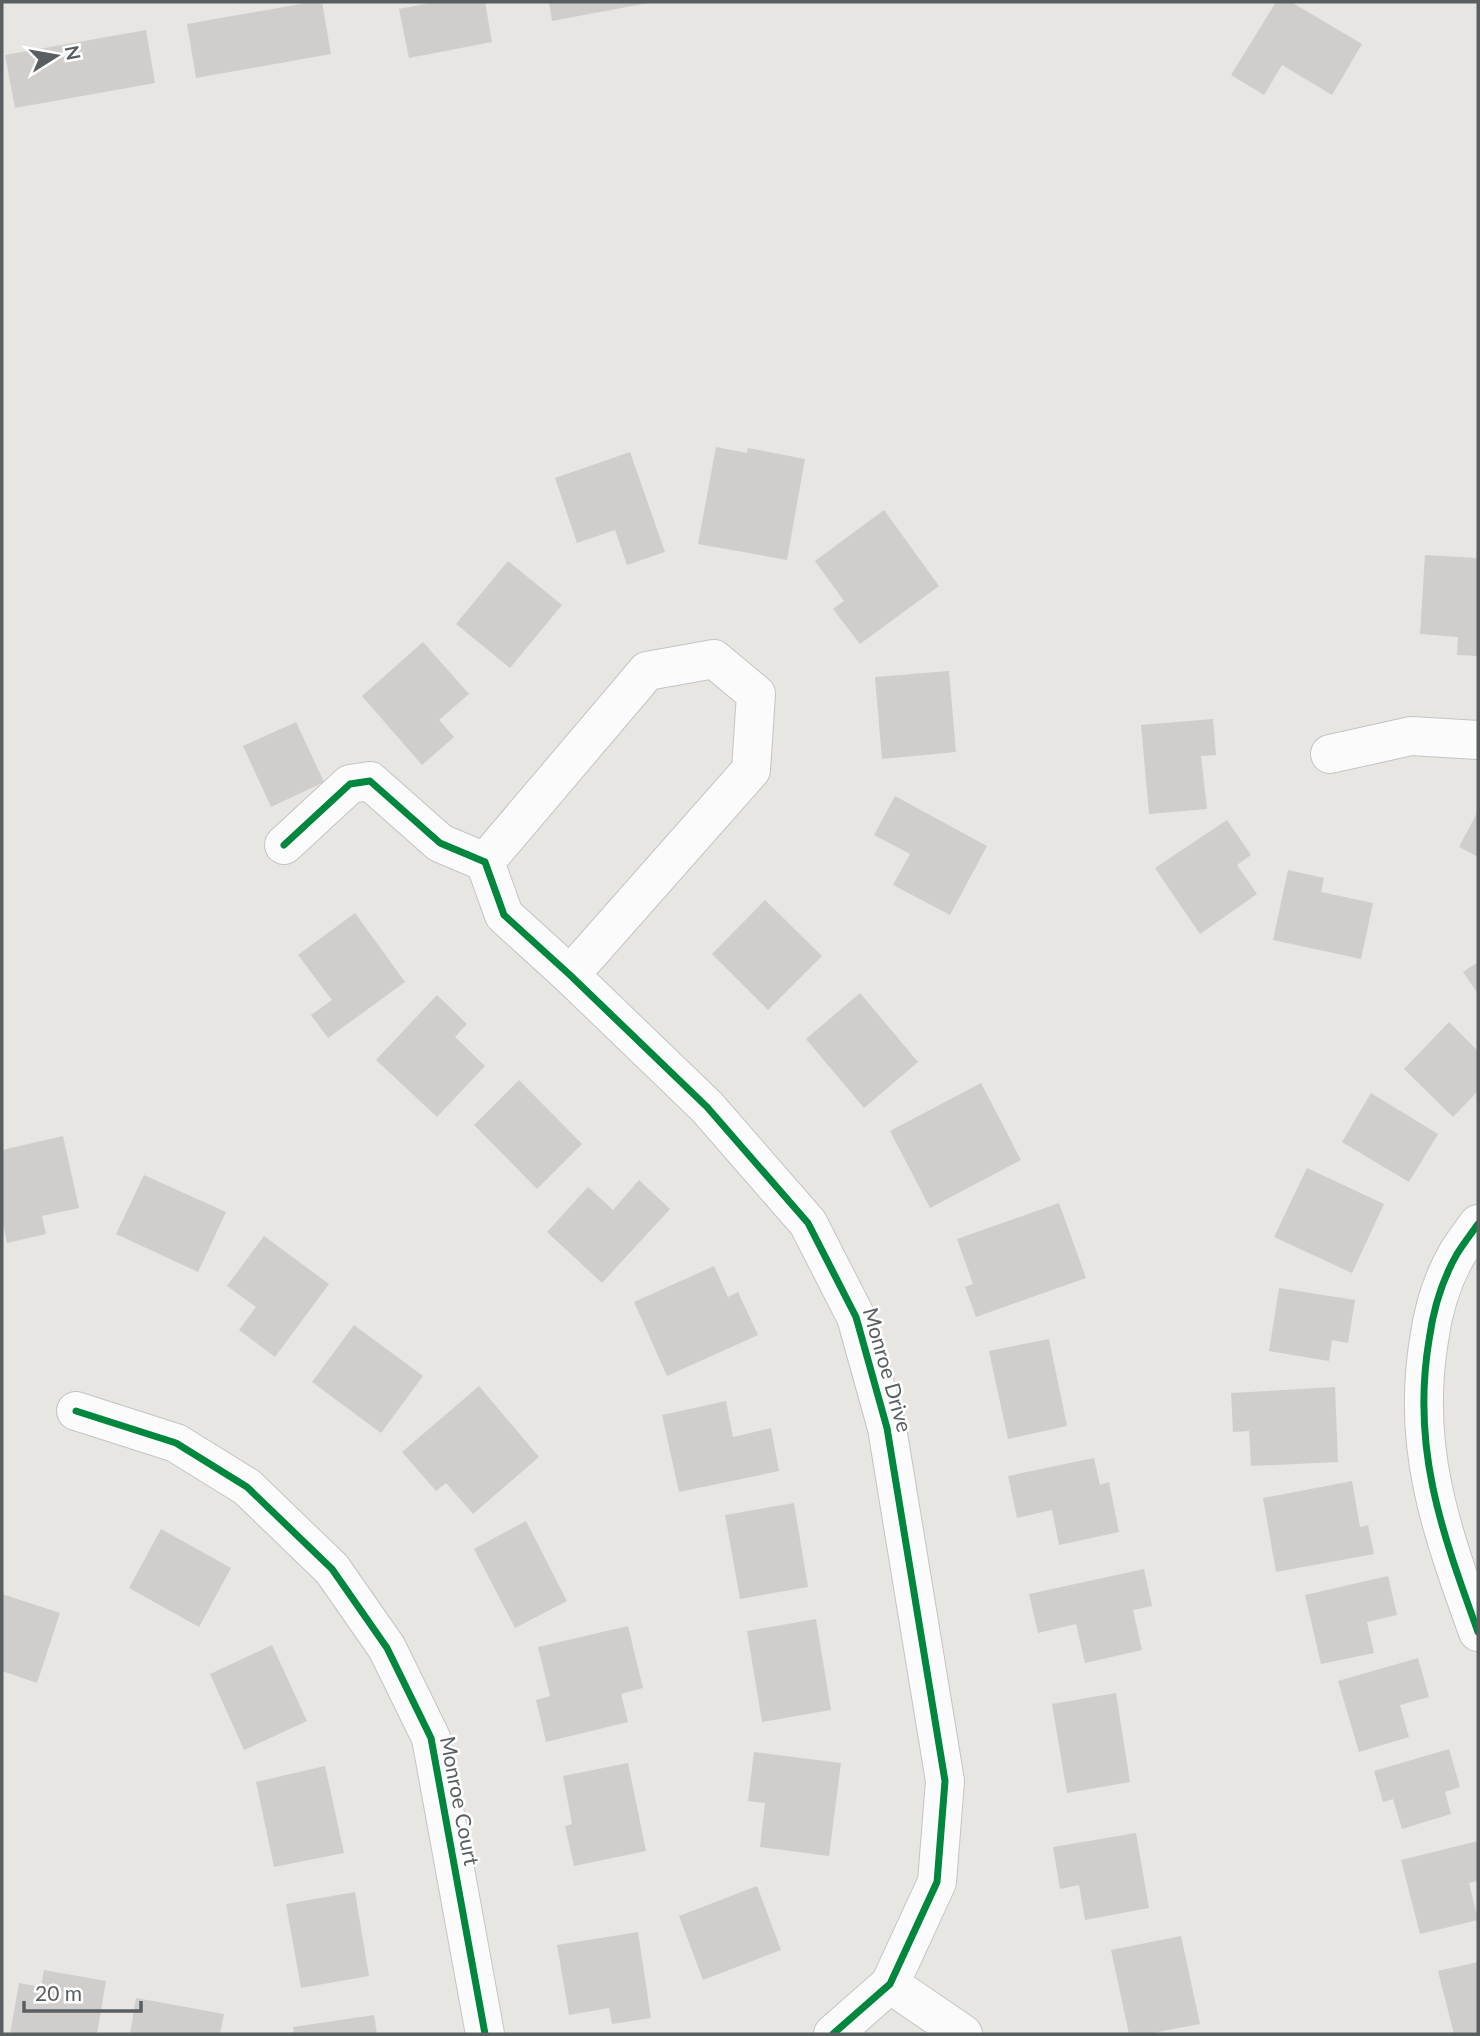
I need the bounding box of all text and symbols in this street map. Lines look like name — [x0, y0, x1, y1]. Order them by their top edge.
north arrow — [21, 21, 91, 91]
text: N — [60, 43, 86, 62]
street label: Monroe Drive — [859, 1304, 918, 1435]
street label: Monroe Court — [436, 1734, 485, 1868]
scale bar — [24, 1969, 142, 2013]
text: 20 m — [35, 1980, 82, 2005]

